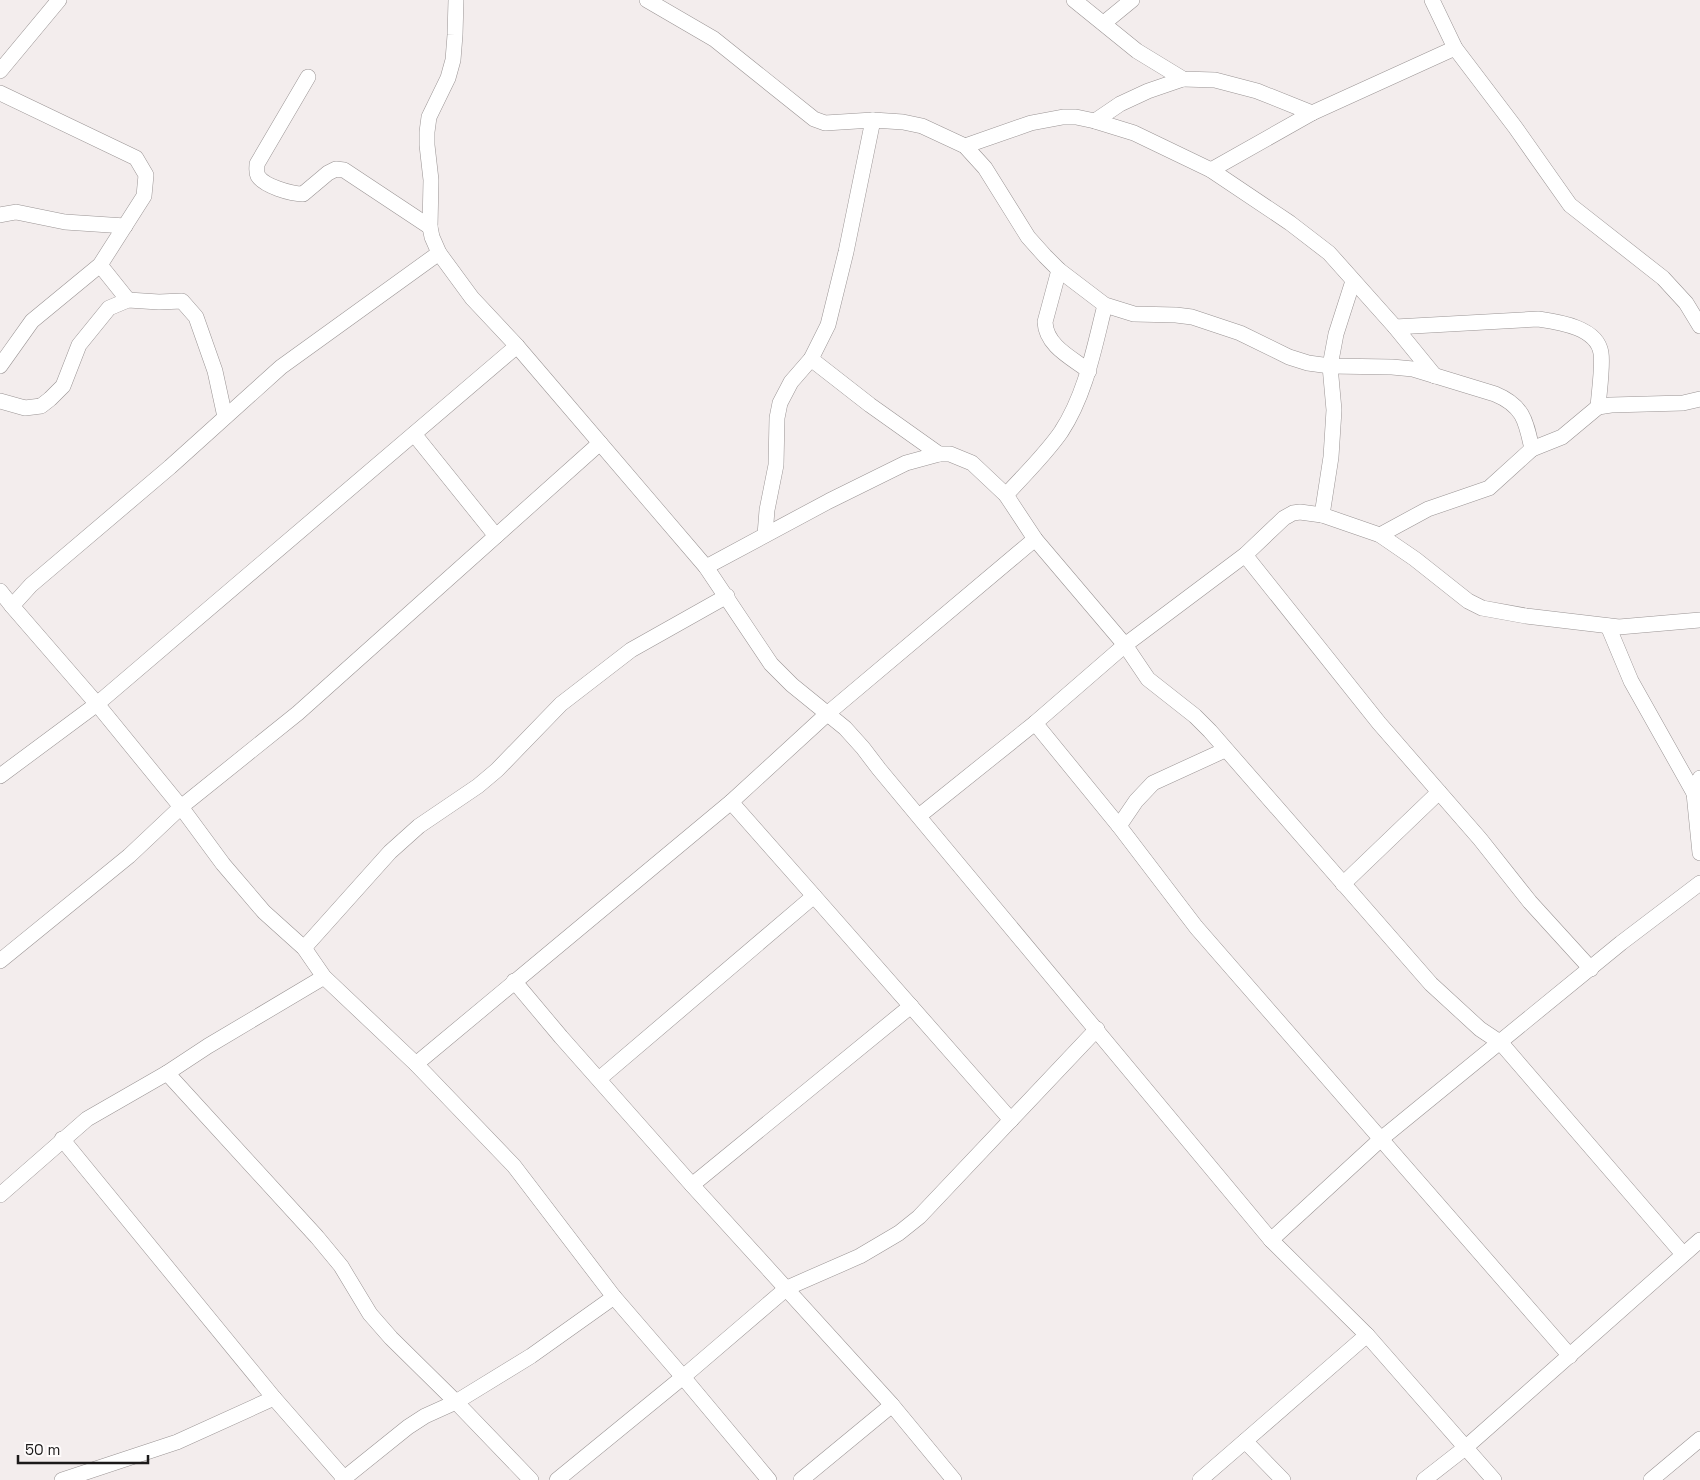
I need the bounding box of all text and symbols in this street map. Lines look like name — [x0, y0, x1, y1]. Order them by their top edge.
scale bar — [18, 1432, 148, 1464]
text: 50 m — [25, 1440, 60, 1459]

